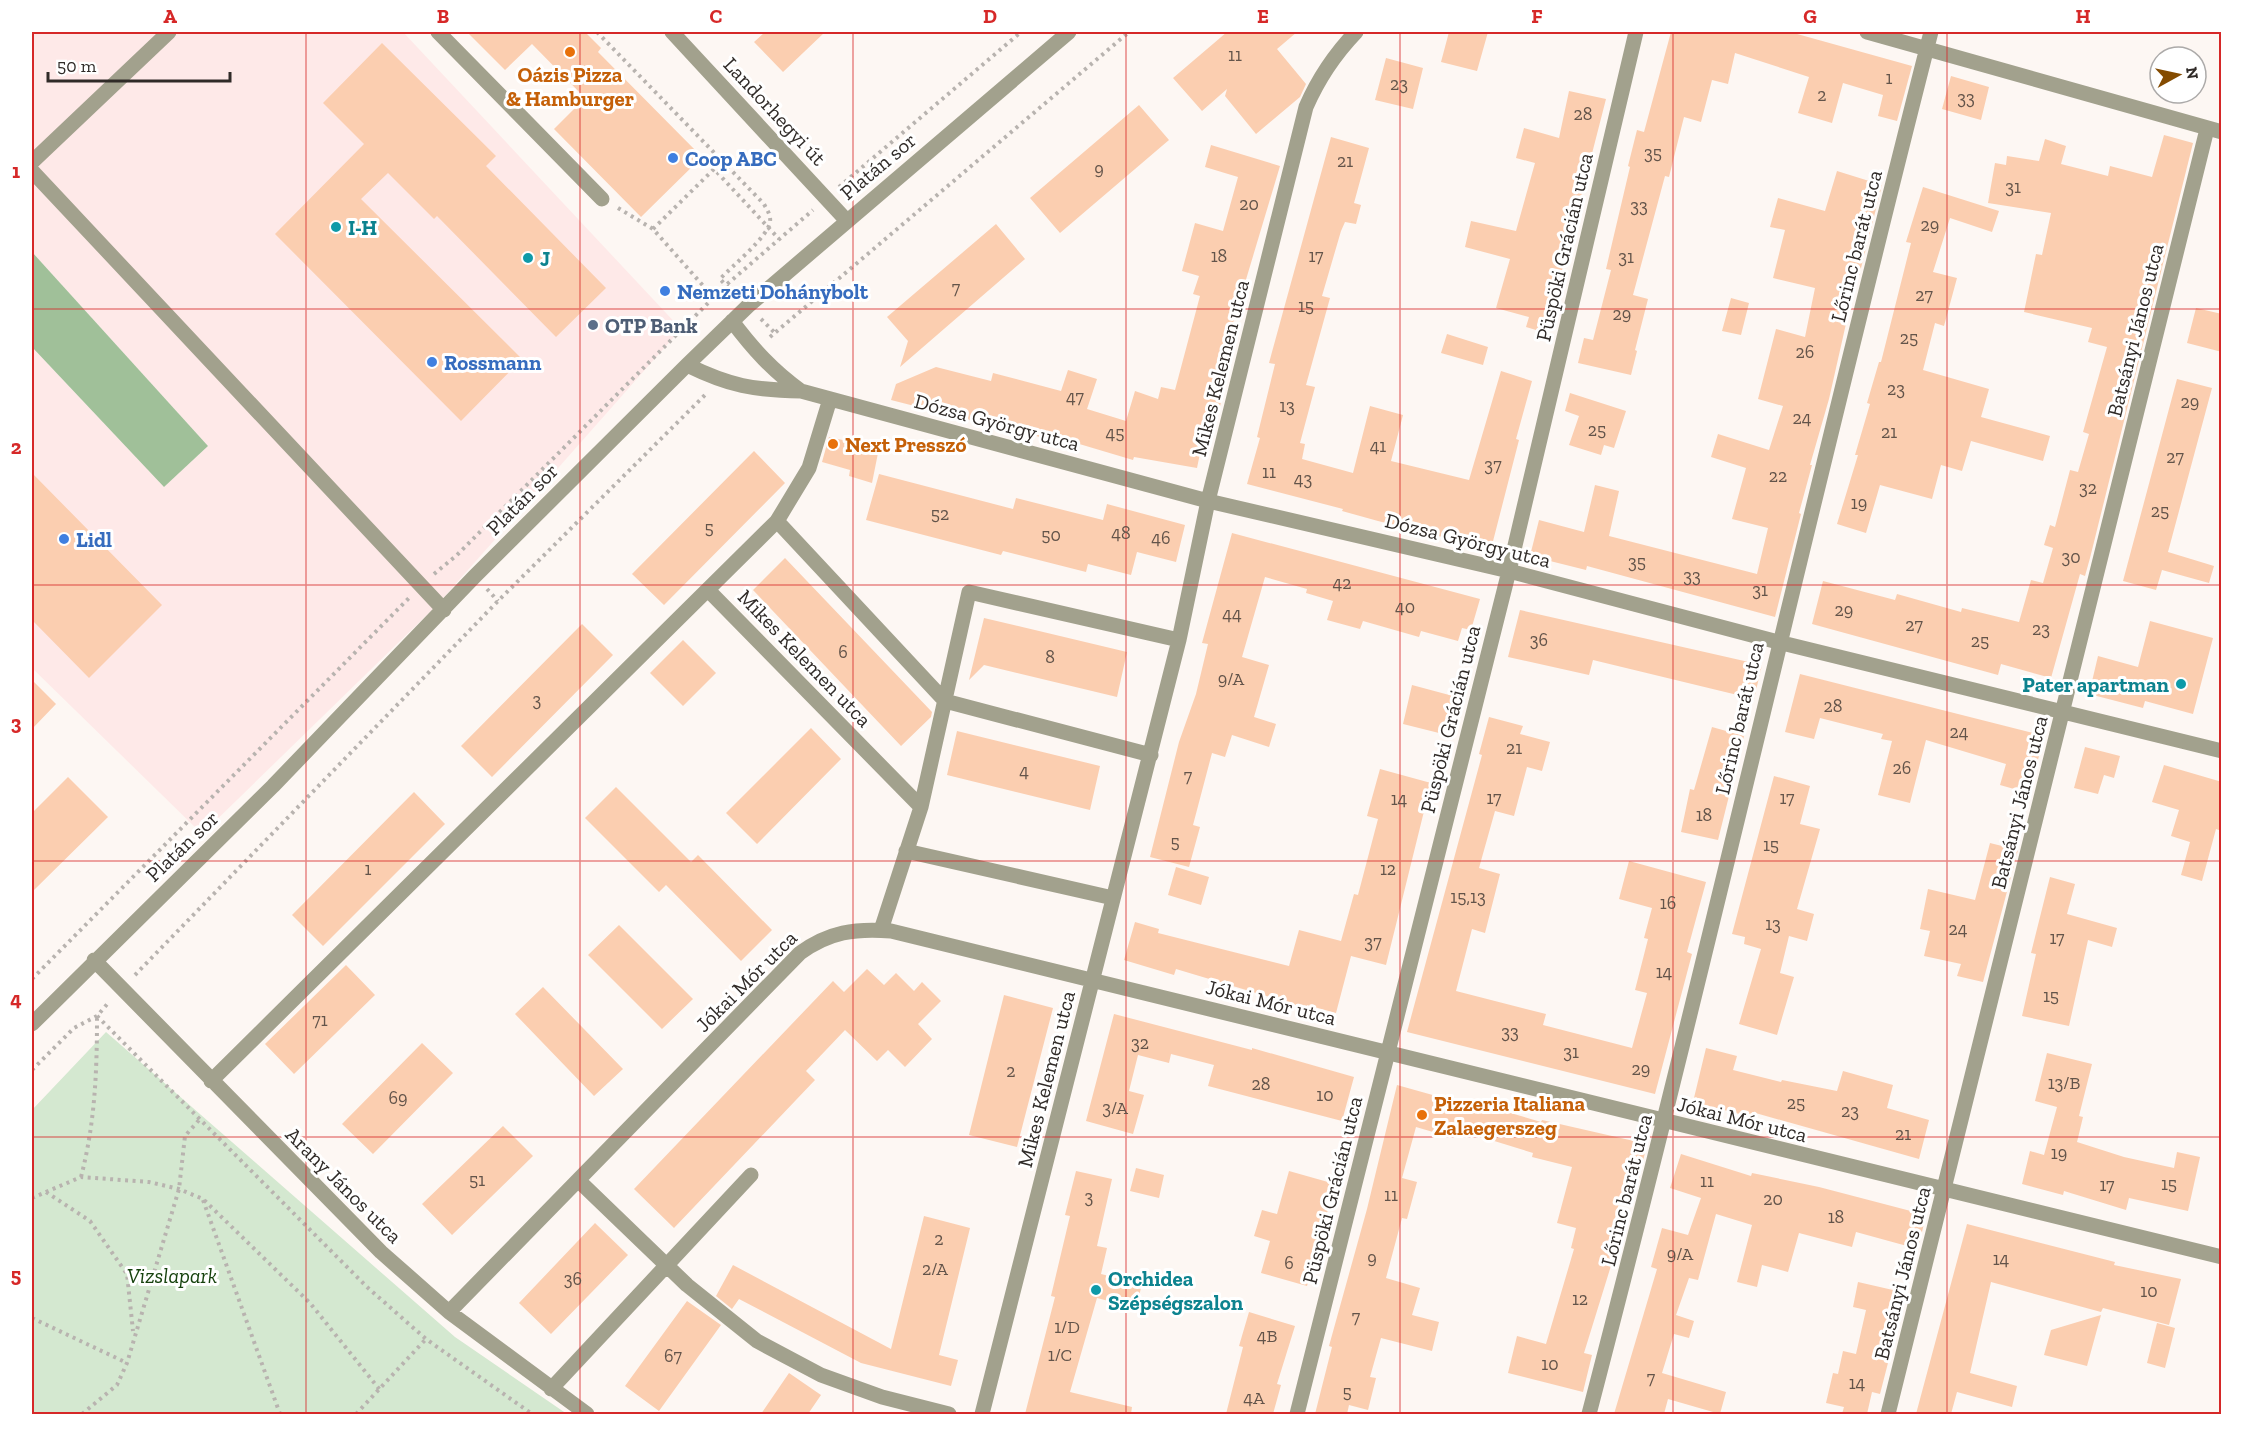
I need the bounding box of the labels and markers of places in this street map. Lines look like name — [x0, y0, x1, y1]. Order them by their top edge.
marker: Oázis Pizza & Hamburger — [563, 45, 577, 59]
place label: Oázis Pizza & Hamburger — [506, 62, 634, 111]
place label: Coop ABC — [685, 146, 777, 171]
marker: Coop ABC — [666, 151, 680, 165]
place label: I-H — [348, 215, 377, 240]
marker: I-H — [329, 220, 343, 234]
place label: J — [540, 246, 550, 271]
marker: J — [521, 251, 535, 265]
place label: Nemzeti Dohánybolt — [677, 279, 869, 304]
marker: Nemzeti Dohánybolt — [658, 284, 672, 298]
place label: OTP Bank — [605, 313, 698, 338]
marker: OTP Bank — [586, 318, 600, 332]
place label: Rossmann — [444, 350, 542, 375]
marker: Rossmann — [425, 355, 439, 369]
place label: Next Presszó — [845, 432, 966, 457]
marker: Next Presszó — [826, 437, 840, 451]
place label: Lidl — [76, 527, 112, 552]
marker: Lidl — [57, 532, 71, 546]
place label: Pater apartman — [2022, 672, 2170, 697]
marker: Pater apartman — [2174, 677, 2188, 691]
place label: Pizzeria Italiana Zalaegerszeg — [1434, 1091, 1586, 1140]
marker: Pizzeria Italiana Zalaegerszeg — [1415, 1108, 1429, 1122]
place label: Orchidea Szépségszalon — [1108, 1266, 1244, 1315]
marker: Orchidea Szépségszalon — [1089, 1283, 1103, 1297]

